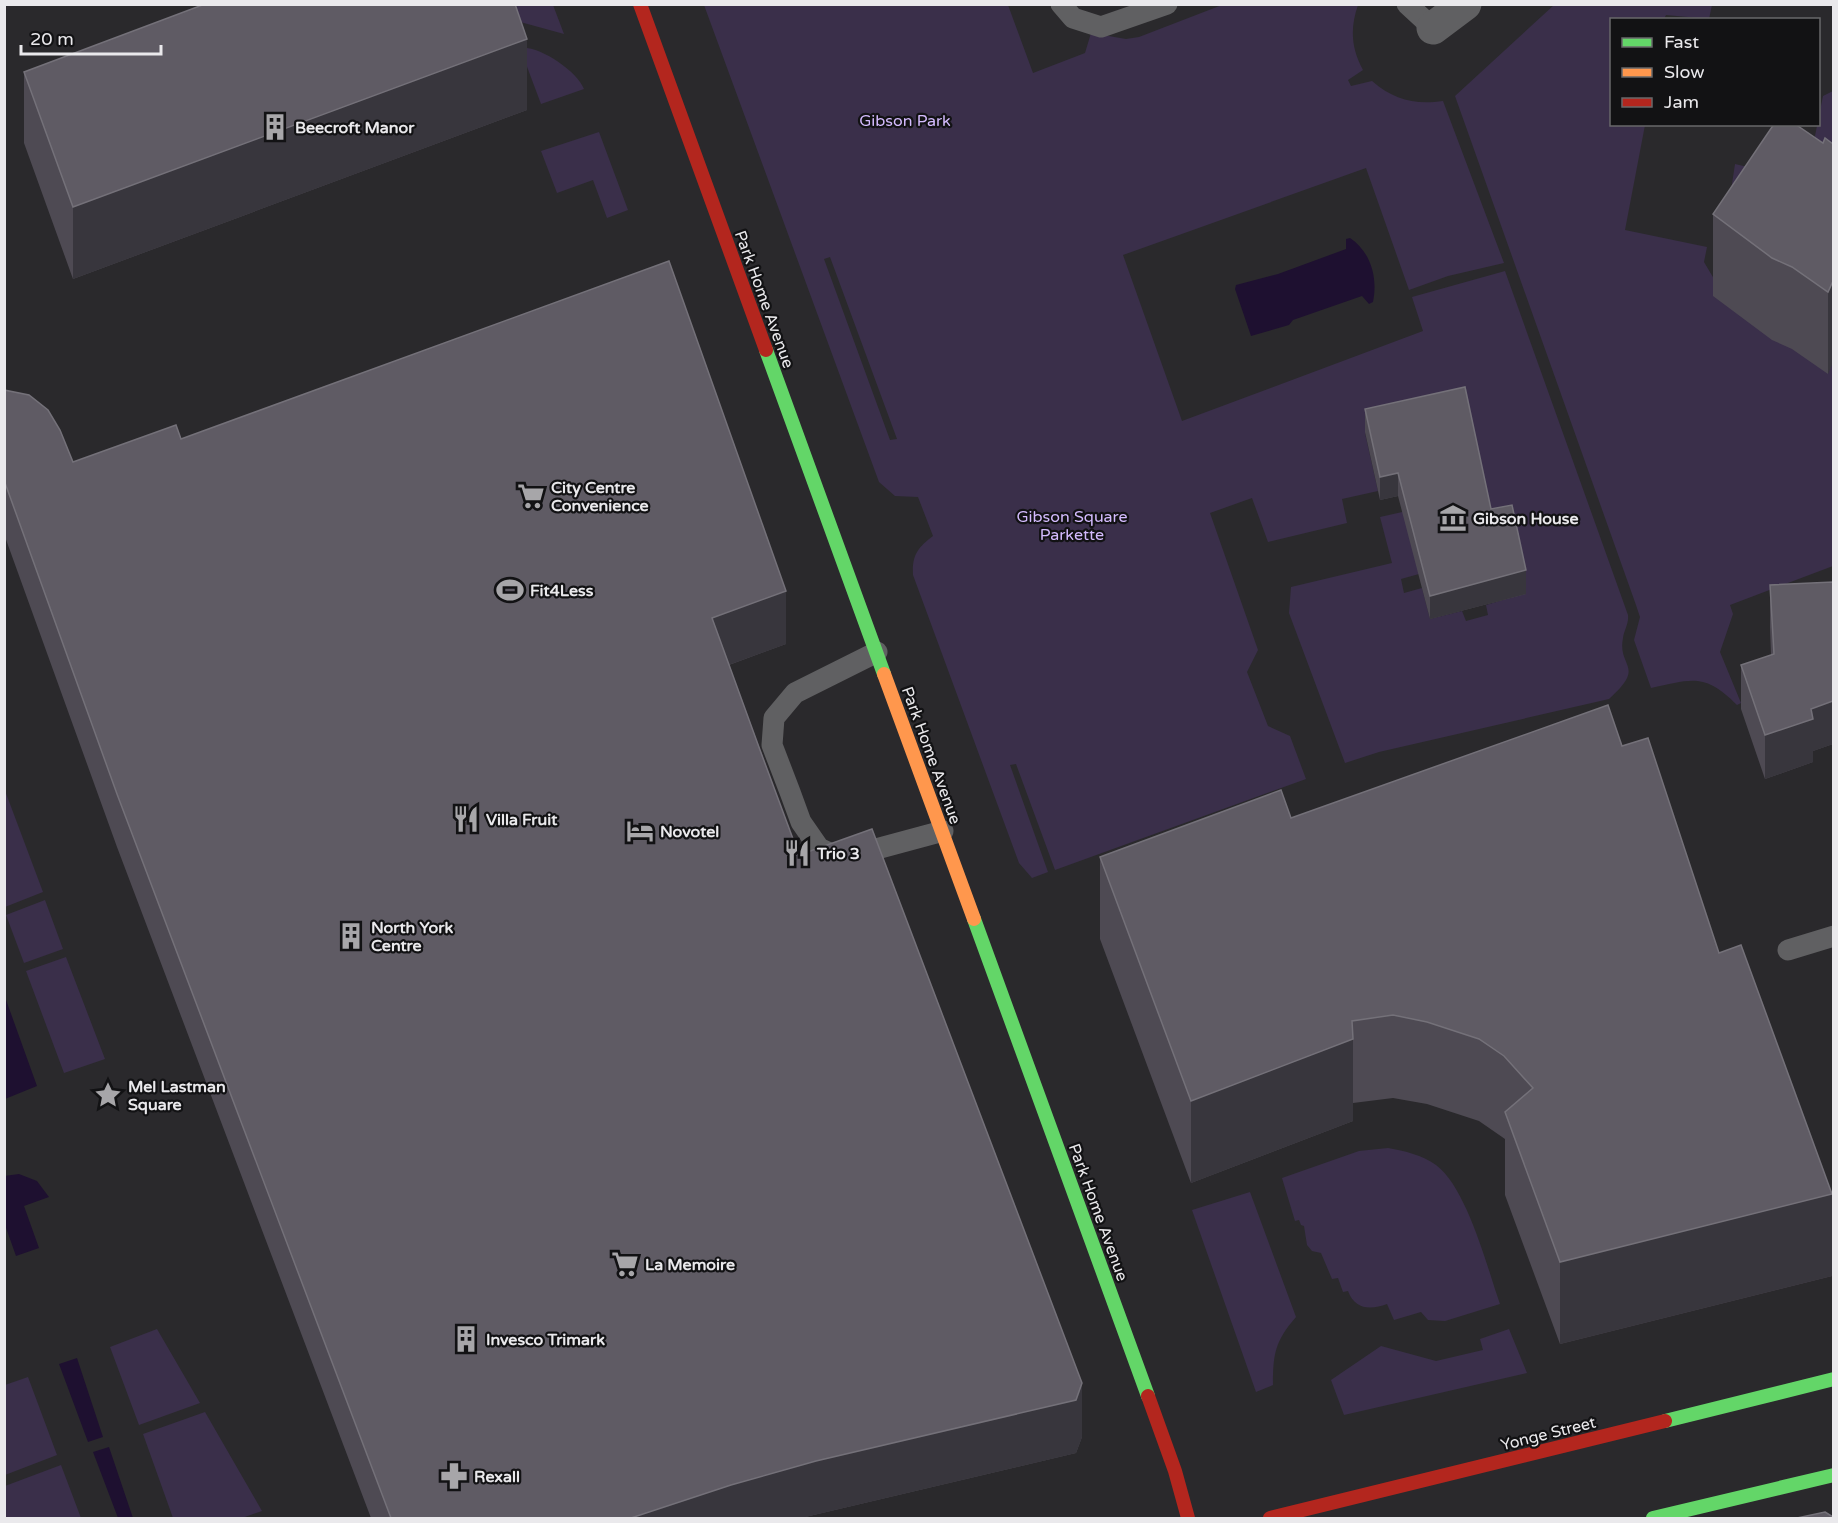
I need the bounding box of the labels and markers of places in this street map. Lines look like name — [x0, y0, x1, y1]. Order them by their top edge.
building icon: Beecroft Manor — [260, 112, 290, 142]
place label: Beecroft Manor — [295, 118, 415, 138]
place label: City Centre Convenience — [551, 478, 649, 516]
supermarket icon: City Centre Convenience — [516, 481, 546, 511]
museum icon: Gibson House — [1438, 503, 1468, 533]
place label: Gibson House — [1473, 509, 1579, 529]
sports icon: Fit4Less — [495, 575, 525, 605]
place label: Fit4Less — [530, 581, 594, 601]
restaurant icon: Villa Fruit — [451, 804, 481, 834]
place label: Villa Fruit — [486, 810, 558, 830]
hotel icon: Novotel — [625, 816, 655, 846]
place label: Novotel — [660, 822, 719, 842]
restaurant icon: Trio 3 — [782, 838, 812, 868]
place label: Trio 3 — [816, 844, 860, 864]
place label: North York Centre — [371, 918, 453, 956]
building icon: North York Centre — [336, 921, 366, 951]
place label: Mel Lastman Square — [128, 1077, 226, 1115]
place icon: Mel Lastman Square — [93, 1080, 123, 1110]
supermarket icon: La Memoire — [610, 1249, 640, 1279]
place label: La Memoire — [645, 1255, 735, 1275]
building icon: Invesco Trimark — [451, 1324, 481, 1354]
place label: Invesco Trimark — [486, 1330, 605, 1350]
pharmacy icon: Rexall — [439, 1461, 469, 1491]
place label: Rexall — [474, 1467, 520, 1487]

